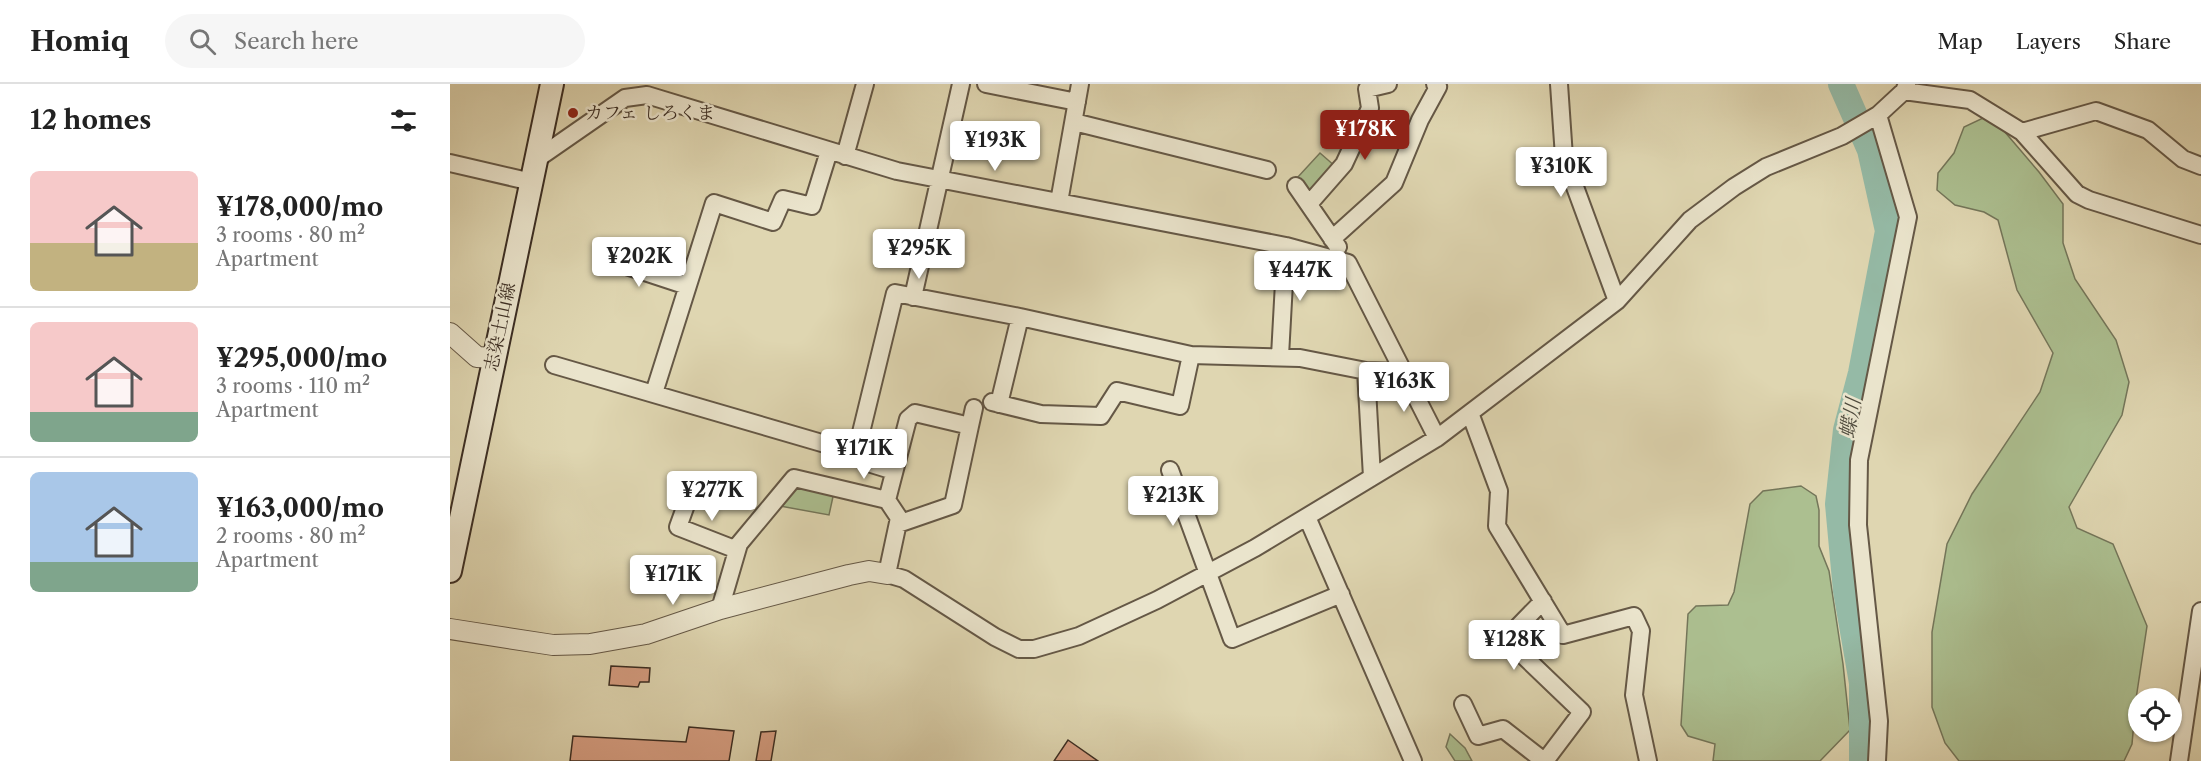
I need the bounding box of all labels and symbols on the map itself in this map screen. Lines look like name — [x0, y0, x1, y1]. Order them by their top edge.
place label: カフェ しろくま — [585, 102, 715, 124]
marker: カフェ しろくま — [566, 106, 580, 120]
pin: ¥178K — [1323, 110, 1407, 161]
pin: ¥193K — [953, 121, 1037, 172]
pin: ¥310K — [1519, 147, 1603, 198]
pin: ¥295K — [877, 229, 961, 280]
pin: ¥202K — [597, 237, 681, 288]
pin: ¥447K — [1258, 251, 1342, 302]
street label: 志染土山線 — [480, 281, 520, 373]
pin: ¥163K — [1362, 362, 1446, 413]
water label: 蝶川 — [1835, 394, 1866, 440]
pin: ¥171K — [822, 429, 906, 480]
pin: ¥277K — [670, 471, 754, 522]
pin: ¥213K — [1131, 476, 1215, 527]
pin: ¥171K — [631, 555, 715, 606]
pin: ¥128K — [1472, 620, 1556, 671]

